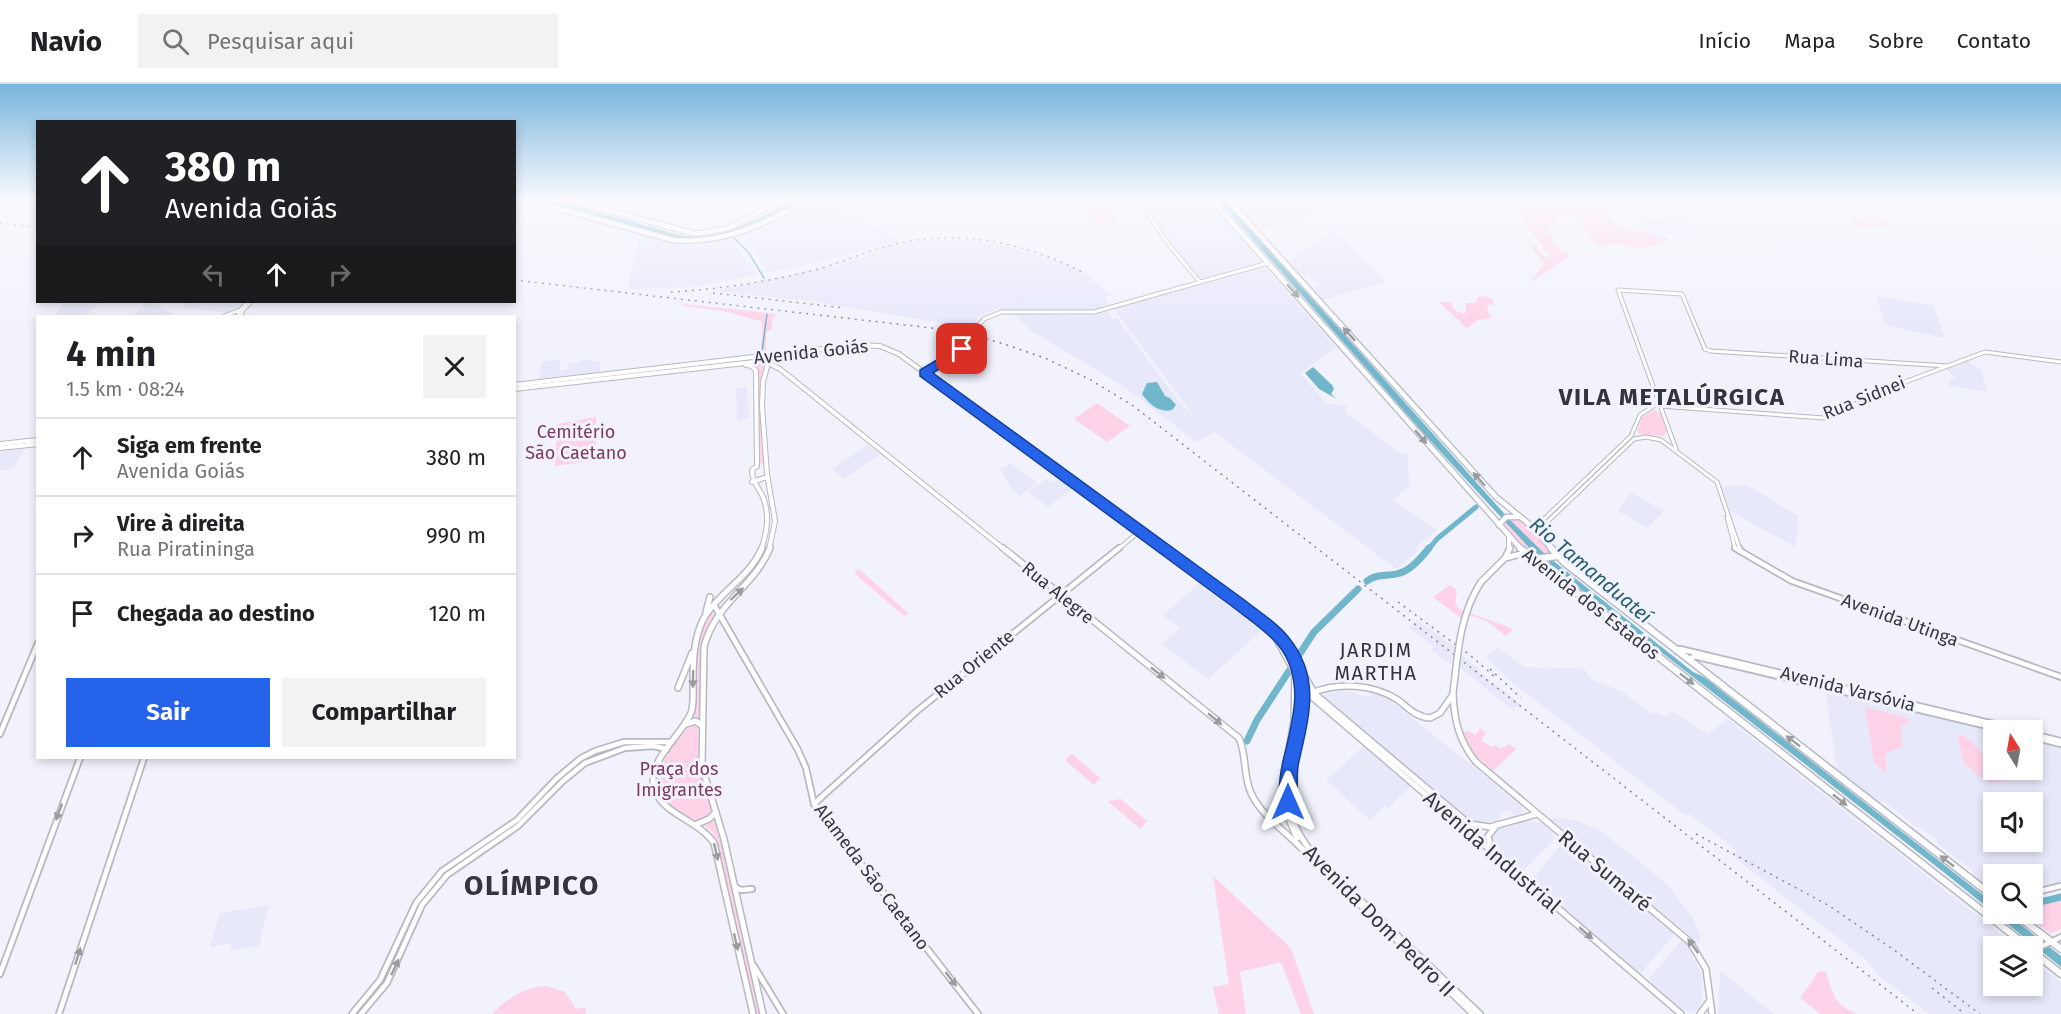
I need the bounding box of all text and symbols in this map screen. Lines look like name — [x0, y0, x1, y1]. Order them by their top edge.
search box — [138, 14, 558, 68]
text: Navio — [30, 25, 102, 58]
icon: search — [159, 25, 192, 58]
text: Pesquisar aqui — [207, 28, 354, 55]
text: Início — [1698, 28, 1751, 54]
text: Mapa — [1784, 28, 1836, 54]
text: Sobre — [1869, 28, 1924, 54]
text: Contato — [1957, 28, 2031, 54]
text: 380 m — [165, 142, 281, 192]
icon: ahead — [66, 144, 144, 222]
text: Avenida Goiás — [165, 193, 337, 225]
icon: left — [197, 258, 230, 291]
icon: ahead — [260, 258, 293, 291]
icon: right — [323, 258, 356, 291]
one-way arrow — [1286, 283, 1299, 299]
pin — [936, 323, 987, 374]
one-way arrow — [1343, 327, 1356, 342]
text: 4 min — [66, 332, 156, 376]
icon: arrive — [945, 332, 978, 365]
button: close — [423, 335, 486, 398]
street label: Avenida Goiás — [753, 335, 869, 369]
street label: Rua Lima — [1788, 345, 1864, 373]
street label: Rua Sidnei — [1820, 372, 1908, 424]
text: 1.5 km · 08:24 — [66, 377, 185, 401]
district label: VILA METALÚRGICA — [1558, 382, 1785, 411]
park label: Cemitério São Caetano — [525, 421, 627, 464]
one-way arrow — [1415, 430, 1428, 445]
text: Siga em frente — [117, 432, 262, 459]
icon: ahead — [66, 441, 99, 474]
text: 380 m — [426, 444, 486, 471]
text: Avenida Goiás — [117, 459, 245, 483]
one-way arrow — [1473, 472, 1487, 486]
text: Vire à direita — [117, 510, 245, 537]
water label: Rio Tamanduateí — [1525, 512, 1658, 629]
icon: right — [66, 519, 99, 552]
text: 990 m — [426, 522, 486, 549]
text: Rua Piratininga — [117, 537, 255, 561]
street label: Avenida dos Estados — [1518, 544, 1664, 664]
street label: Rua Alegre — [1017, 557, 1099, 629]
one-way arrow — [730, 587, 744, 601]
street label: Avenida Utinga — [1839, 589, 1961, 651]
icon: arrive — [66, 597, 99, 630]
text: Chegada ao destino — [117, 600, 315, 627]
text: 120 m — [429, 600, 486, 627]
street label: Rua Oriente — [929, 625, 1019, 703]
district label: JARDIM MARTHA — [1334, 638, 1418, 685]
street label: Avenida Varsóvia — [1778, 662, 1918, 716]
one-way arrow — [1150, 666, 1165, 678]
one-way arrow — [689, 669, 698, 688]
one-way arrow — [1679, 672, 1695, 685]
button: Sair — [66, 678, 270, 747]
button: Compartilhar — [282, 678, 486, 747]
one-way arrow — [1208, 712, 1223, 724]
north arrow — [1983, 720, 2043, 780]
map controls — [1983, 720, 2043, 996]
one-way arrow — [1785, 735, 1801, 748]
park label: Praça dos Imigrantes — [636, 758, 722, 801]
position arrow — [1256, 770, 1320, 834]
street label: Avenida Industrial — [1418, 785, 1566, 919]
button: sound — [1983, 792, 2043, 852]
one-way arrow — [1832, 793, 1848, 806]
street label: Alameda São Caetano — [810, 800, 934, 954]
one-way arrow — [54, 803, 64, 821]
street label: Rua Sumaré — [1553, 824, 1657, 918]
street label: Avenida Dom Pedro II — [1298, 840, 1460, 1002]
one-way arrow — [711, 843, 721, 861]
one-way arrow — [1940, 855, 1955, 867]
button: search — [1983, 864, 2043, 924]
district label: OLÍMPICO — [464, 868, 600, 902]
one-way arrow — [1578, 926, 1594, 939]
one-way arrow — [731, 933, 741, 951]
button: layers — [1983, 936, 2043, 996]
one-way arrow — [1687, 939, 1699, 955]
one-way arrow — [73, 947, 83, 965]
one-way arrow — [391, 959, 400, 976]
one-way arrow — [944, 971, 957, 987]

